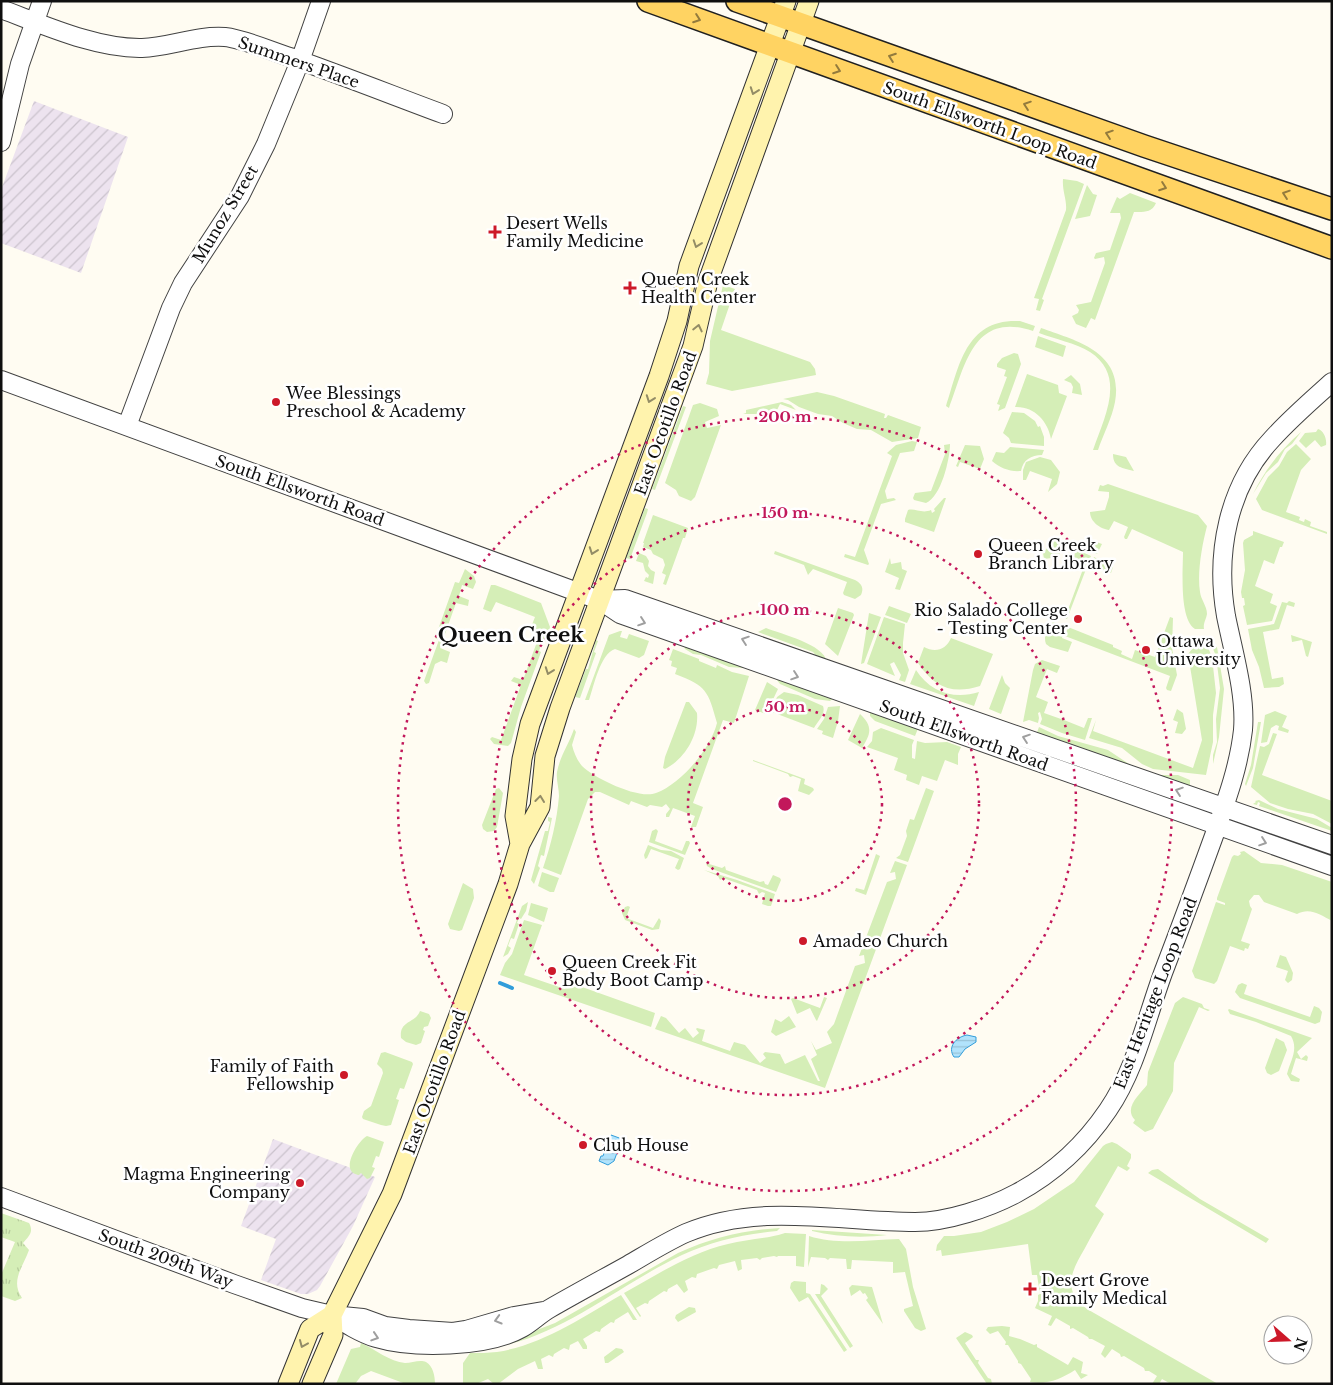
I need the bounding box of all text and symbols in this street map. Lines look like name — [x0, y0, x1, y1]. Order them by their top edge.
one-way arrow — [692, 13, 700, 23]
street label: Summers Place — [236, 32, 362, 92]
one-way arrow — [888, 53, 897, 63]
one-way arrow — [832, 64, 841, 74]
street label: South Ellsworth Loop Road — [880, 77, 1100, 173]
one-way arrow — [749, 87, 759, 95]
one-way arrow — [1024, 101, 1032, 111]
one-way arrow — [1105, 130, 1113, 140]
street label: Munoz Street — [188, 161, 262, 267]
one-way arrow — [1158, 181, 1167, 191]
one-way arrow — [1282, 189, 1290, 199]
place label: Desert Wells Family Medicine — [506, 213, 644, 251]
marker: Desert Wells Family Medicine — [488, 225, 502, 239]
one-way arrow — [693, 239, 703, 248]
place label: Queen Creek Health Center — [641, 269, 757, 307]
marker: Queen Creek Health Center — [623, 281, 637, 295]
one-way arrow — [692, 323, 703, 332]
street label: East Ocotillo Road — [630, 348, 700, 498]
place label: Wee Blessings Preschool & Academy — [285, 383, 467, 421]
one-way arrow — [646, 394, 656, 403]
marker: Wee Blessings Preschool & Academy — [270, 396, 282, 408]
text: 200 m — [759, 407, 812, 426]
street label: South Ellsworth Road — [213, 450, 387, 530]
text: 150 m — [761, 503, 809, 522]
place label: Queen Creek Branch Library — [988, 535, 1115, 573]
one-way arrow — [589, 547, 599, 555]
marker: Queen Creek Branch Library — [972, 548, 984, 560]
text: 100 m — [760, 600, 810, 619]
place label: Rio Salado College - Testing Center — [914, 600, 1068, 638]
marker: Rio Salado College - Testing Center — [1072, 613, 1084, 625]
one-way arrow — [637, 616, 646, 626]
district label: Queen Creek — [438, 622, 585, 648]
place label: Ottawa University — [1156, 631, 1242, 669]
one-way arrow — [741, 636, 750, 646]
marker: Ottawa University — [1140, 644, 1152, 656]
one-way arrow — [545, 667, 555, 675]
one-way arrow — [790, 670, 799, 680]
street label: South Ellsworth Road — [877, 695, 1051, 775]
text: 50 m — [765, 697, 806, 716]
one-way arrow — [1022, 734, 1030, 744]
one-way arrow — [1175, 787, 1184, 797]
one-way arrow — [534, 795, 545, 803]
centre of rings — [776, 795, 794, 813]
one-way arrow — [1258, 836, 1267, 846]
street label: East Heritage Loop Road — [1109, 894, 1201, 1092]
place label: Amadeo Church — [812, 931, 948, 951]
marker: Amadeo Church — [797, 935, 809, 947]
place label: Queen Creek Fit Body Boot Camp — [562, 952, 703, 990]
marker: Queen Creek Fit Body Boot Camp — [546, 965, 558, 977]
street label: East Ocotillo Road — [399, 1007, 469, 1157]
place label: Family of Faith Fellowship — [210, 1056, 334, 1094]
marker: Family of Faith Fellowship — [338, 1069, 350, 1081]
place label: Club House — [593, 1135, 689, 1155]
marker: Club House — [577, 1139, 589, 1151]
place label: Magma Engineering Company — [123, 1164, 291, 1202]
marker: Magma Engineering Company — [294, 1177, 306, 1189]
street label: South 209th Way — [96, 1224, 237, 1292]
place label: Desert Grove Family Medical — [1041, 1270, 1167, 1308]
marker: Desert Grove Family Medical — [1023, 1282, 1037, 1296]
one-way arrow — [495, 1315, 503, 1325]
north arrow — [1263, 1315, 1313, 1365]
one-way arrow — [371, 1332, 379, 1342]
text: N — [1290, 1335, 1311, 1354]
one-way arrow — [299, 1339, 310, 1348]

